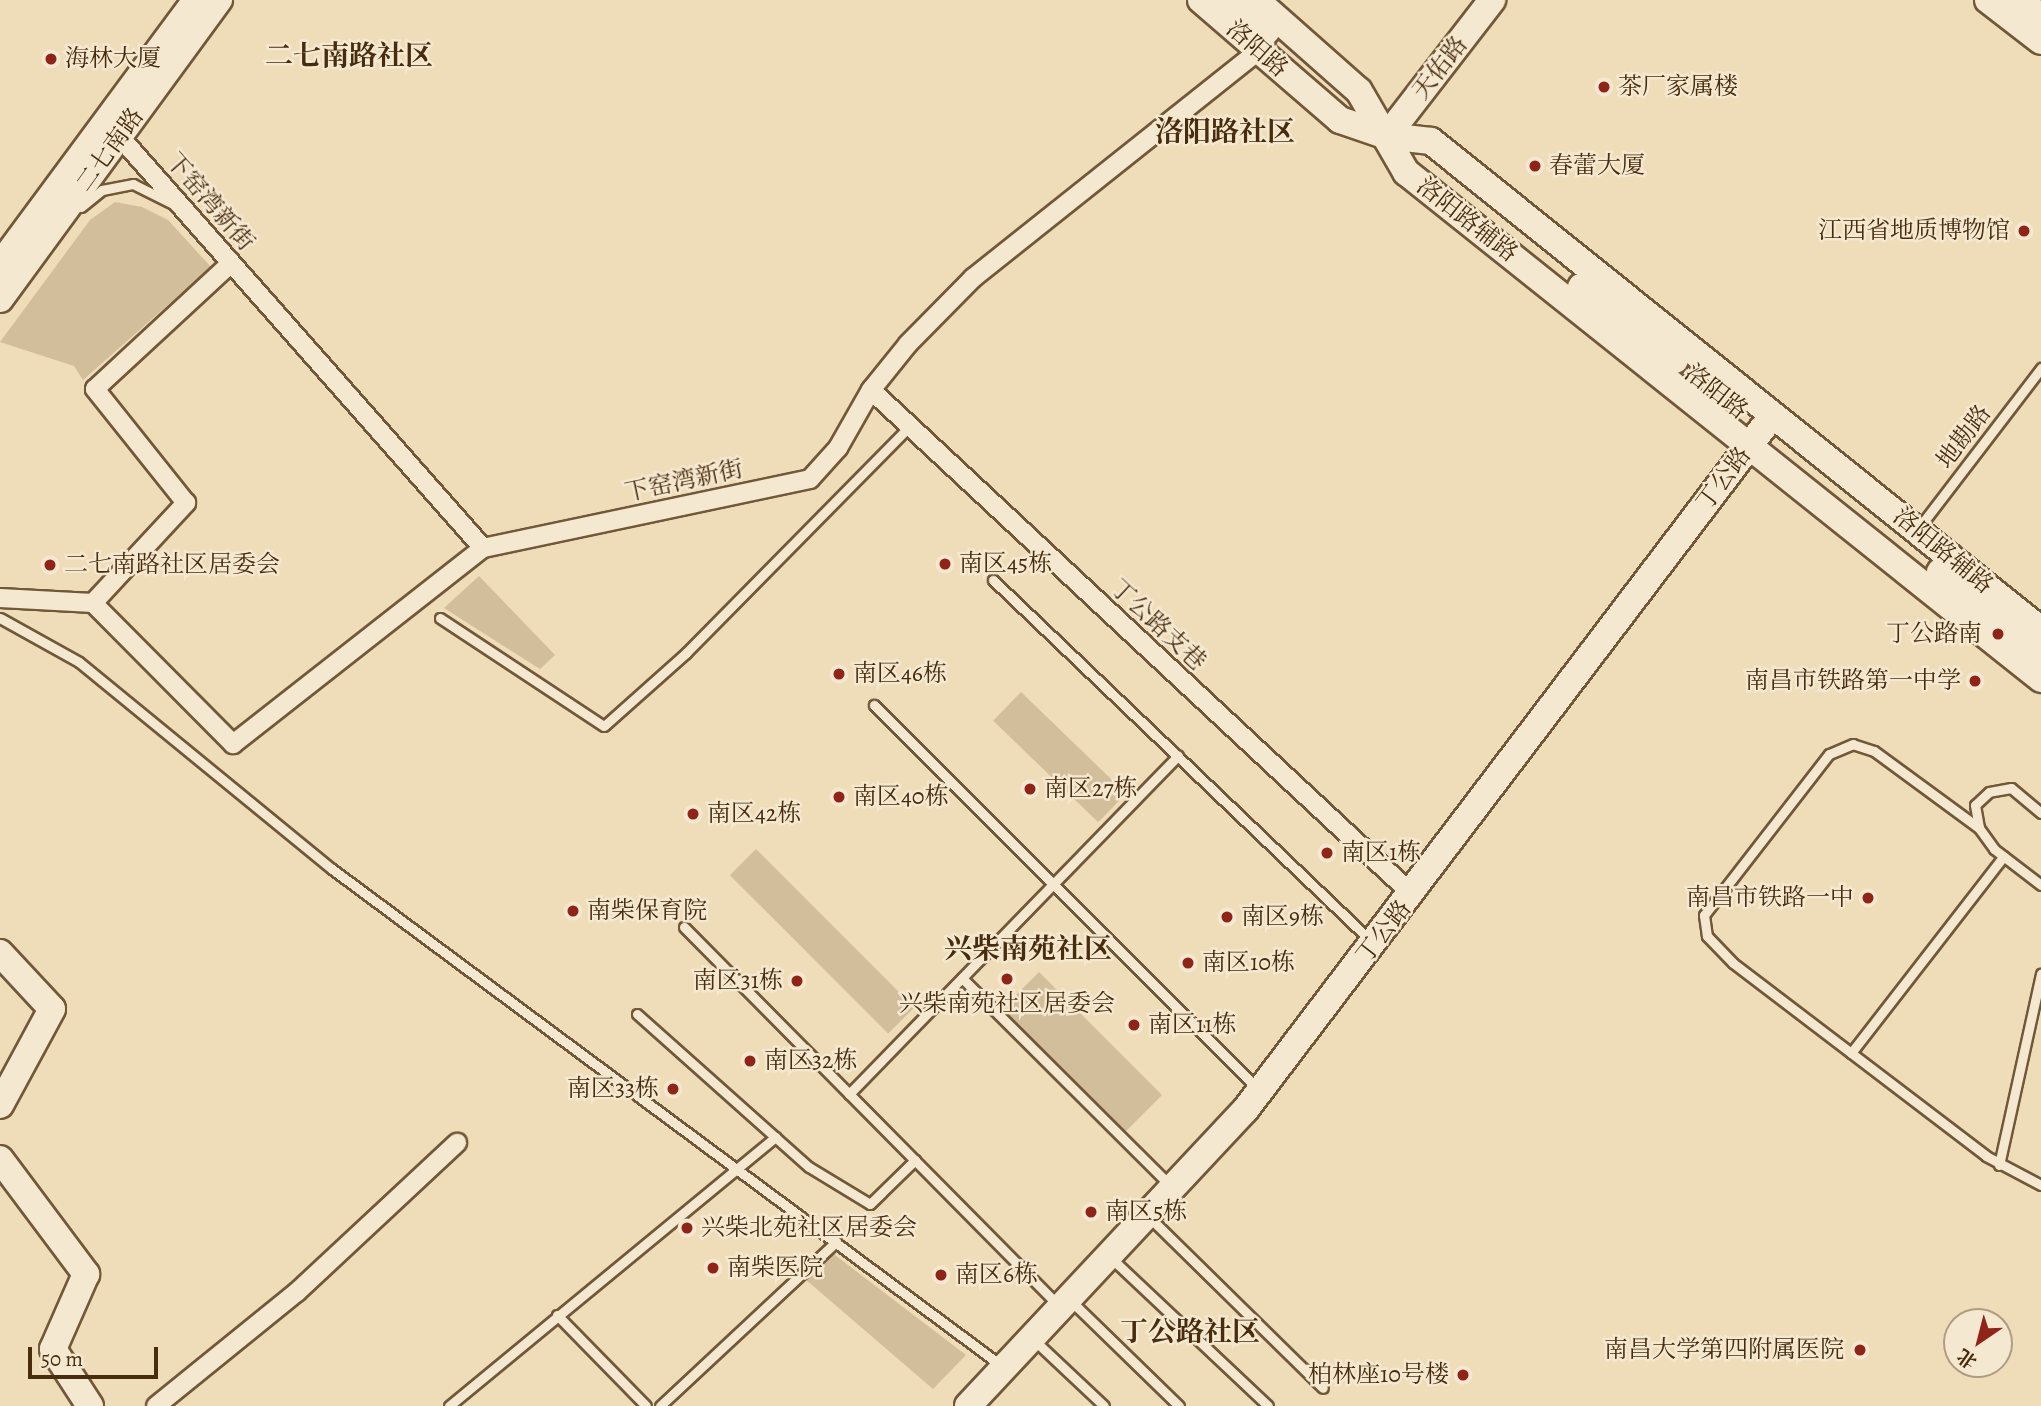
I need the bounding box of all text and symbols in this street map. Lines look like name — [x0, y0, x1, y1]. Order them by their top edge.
street label: 洛阳路 — [1220, 15, 1294, 83]
street label: 天佑路 — [1406, 31, 1474, 105]
district label: 二七南路社区 — [265, 39, 433, 73]
place label: 海林大厦 — [65, 45, 161, 73]
marker: 海林大厦 — [43, 51, 59, 67]
place label: 茶厂家属楼 — [1618, 73, 1738, 101]
marker: 茶厂家属楼 — [1596, 79, 1612, 95]
street label: 二七南路 — [70, 103, 150, 197]
district label: 洛阳路社区 — [1155, 115, 1295, 149]
street label: 下窑湾新街 — [160, 147, 260, 257]
place label: 春蕾大厦 — [1549, 152, 1645, 180]
marker: 春蕾大厦 — [1527, 158, 1543, 174]
street label: 洛阳路辅路 — [1411, 172, 1523, 268]
place label: 江西省地质博物馆 — [1818, 217, 2010, 245]
marker: 江西省地质博物馆 — [2016, 223, 2032, 239]
street label: 洛阳路 — [1679, 358, 1753, 426]
street label: 地勘路 — [1931, 400, 1997, 474]
street label: 丁公路 — [1691, 442, 1757, 516]
street label: 下窑湾新街 — [622, 454, 746, 508]
street label: 洛阳路辅路 — [1887, 502, 1999, 600]
place label: 南区45栋 — [959, 550, 1052, 578]
place label: 二七南路社区居委会 — [64, 551, 280, 579]
marker: 南区45栋 — [937, 556, 953, 572]
marker: 二七南路社区居委会 — [42, 557, 58, 573]
street label: 丁公路支巷 — [1104, 574, 1212, 676]
place label: 丁公路南 — [1886, 620, 1982, 648]
marker: 丁公路南 — [1988, 624, 2008, 644]
place label: 南区46栋 — [853, 660, 947, 688]
marker: 南区46栋 — [831, 666, 847, 682]
place label: 南昌市铁路第一中学 — [1745, 667, 1961, 695]
marker: 南昌市铁路第一中学 — [1967, 673, 1983, 689]
place label: 南区27栋 — [1044, 775, 1137, 803]
marker: 南区27栋 — [1022, 781, 1038, 797]
place label: 南区40栋 — [853, 783, 949, 811]
marker: 南区40栋 — [831, 789, 847, 805]
place label: 南区42栋 — [707, 800, 801, 828]
marker: 南区42栋 — [685, 806, 701, 822]
place label: 南区1栋 — [1341, 839, 1421, 867]
marker: 南区1栋 — [1319, 845, 1335, 861]
place label: 南昌市铁路一中 — [1686, 884, 1854, 912]
marker: 南昌市铁路一中 — [1860, 890, 1876, 906]
street label: 丁公路 — [1350, 895, 1418, 969]
place label: 南柴保育院 — [587, 897, 707, 925]
marker: 南柴保育院 — [565, 903, 581, 919]
place label: 南区9栋 — [1241, 903, 1324, 931]
marker: 南区9栋 — [1219, 909, 1235, 925]
district label: 兴柴南苑社区 — [944, 932, 1112, 966]
place label: 南区10栋 — [1202, 949, 1295, 977]
marker: 南区10栋 — [1180, 955, 1196, 971]
place label: 南区31栋 — [693, 967, 783, 995]
marker: 兴柴南苑社区居委会 — [999, 971, 1015, 987]
marker: 南区31栋 — [789, 973, 805, 989]
place label: 兴柴南苑社区居委会 — [899, 990, 1115, 1018]
place label: 南区11栋 — [1148, 1011, 1236, 1039]
marker: 南区11栋 — [1126, 1017, 1142, 1033]
place label: 南区32栋 — [764, 1047, 857, 1075]
marker: 南区32栋 — [742, 1053, 758, 1069]
place label: 南区33栋 — [567, 1075, 659, 1103]
marker: 南区33栋 — [665, 1081, 681, 1097]
place label: 南区5栋 — [1105, 1198, 1187, 1226]
marker: 南区5栋 — [1083, 1204, 1099, 1220]
place label: 兴柴北苑社区居委会 — [701, 1214, 917, 1242]
marker: 兴柴北苑社区居委会 — [679, 1220, 695, 1236]
place label: 南柴医院 — [727, 1254, 823, 1282]
marker: 南柴医院 — [705, 1260, 721, 1276]
place label: 南区6栋 — [955, 1261, 1038, 1289]
marker: 南区6栋 — [933, 1267, 949, 1283]
north arrow — [1943, 1308, 2013, 1378]
district label: 丁公路社区 — [1120, 1315, 1260, 1349]
scale bar — [32, 1332, 161, 1376]
place label: 南昌大学第四附属医院 — [1604, 1336, 1844, 1364]
marker: 南昌大学第四附属医院 — [1850, 1340, 1870, 1360]
text: 北 — [1952, 1342, 1982, 1375]
text: 50 m — [41, 1345, 83, 1373]
place label: 柏林座10号楼 — [1308, 1361, 1449, 1389]
marker: 柏林座10号楼 — [1455, 1367, 1471, 1383]

